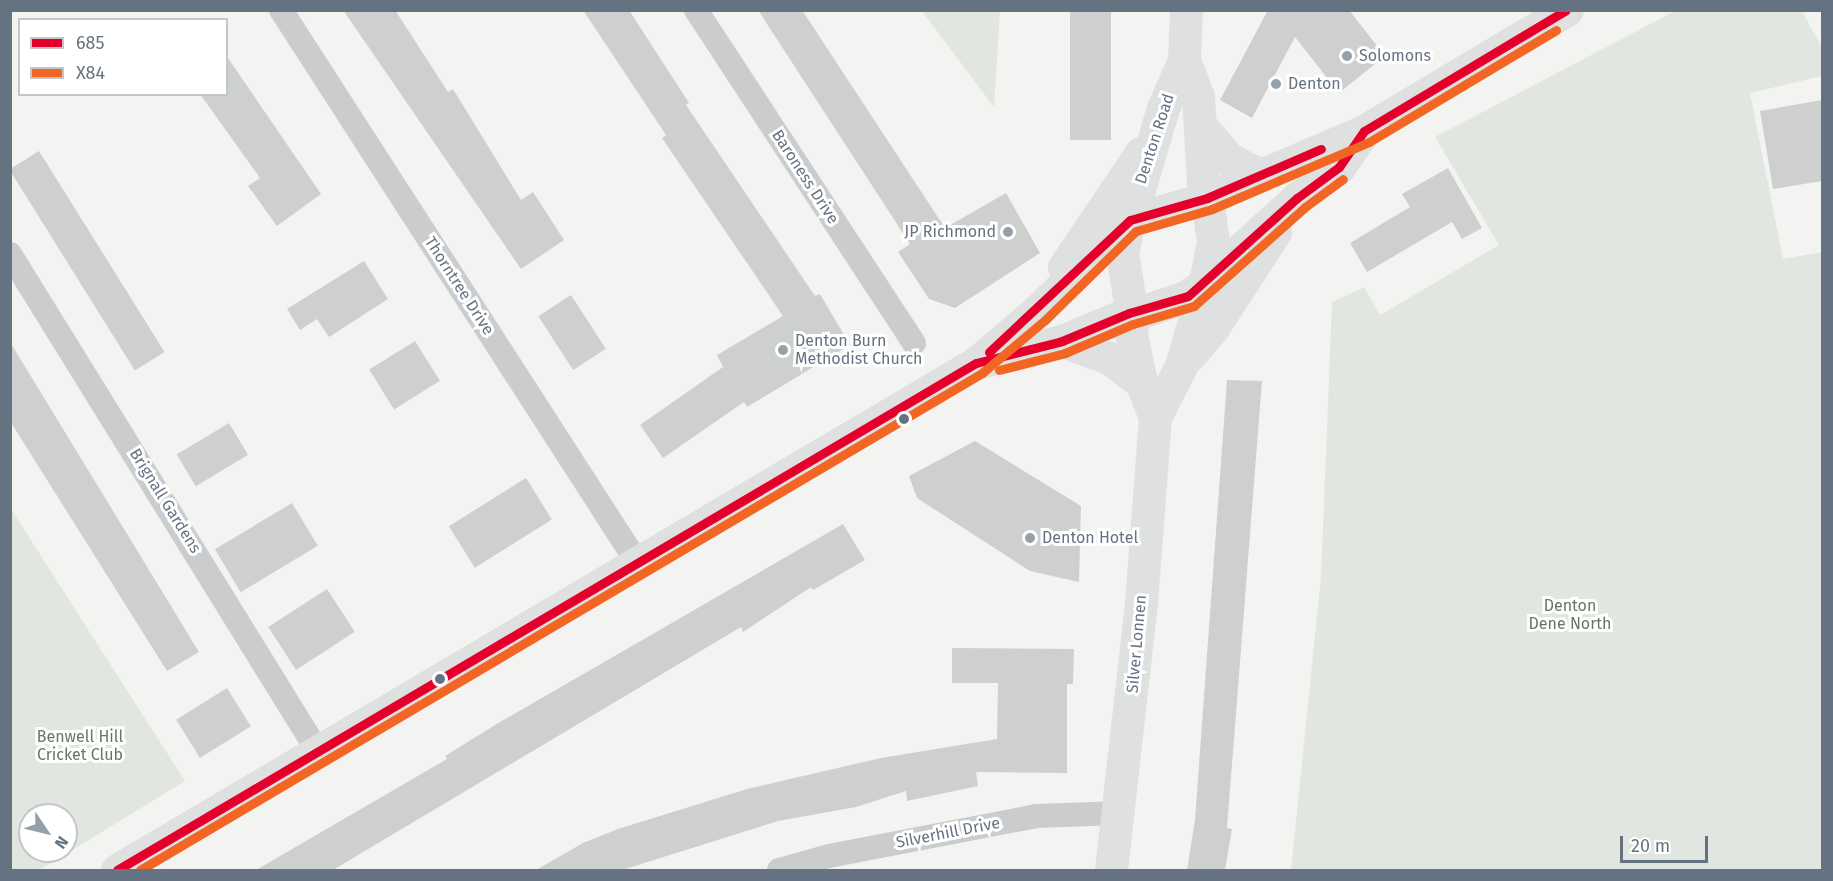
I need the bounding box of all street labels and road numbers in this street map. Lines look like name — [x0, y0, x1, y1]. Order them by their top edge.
street label: Denton Road — [1131, 91, 1179, 187]
street label: Baroness Drive — [768, 126, 842, 228]
street label: Thorntree Drive — [420, 233, 498, 339]
street label: Brignall Gardens — [125, 445, 205, 557]
street label: Silver Lonnen — [1123, 594, 1151, 694]
street label: Silverhill Drive — [894, 814, 1002, 852]

